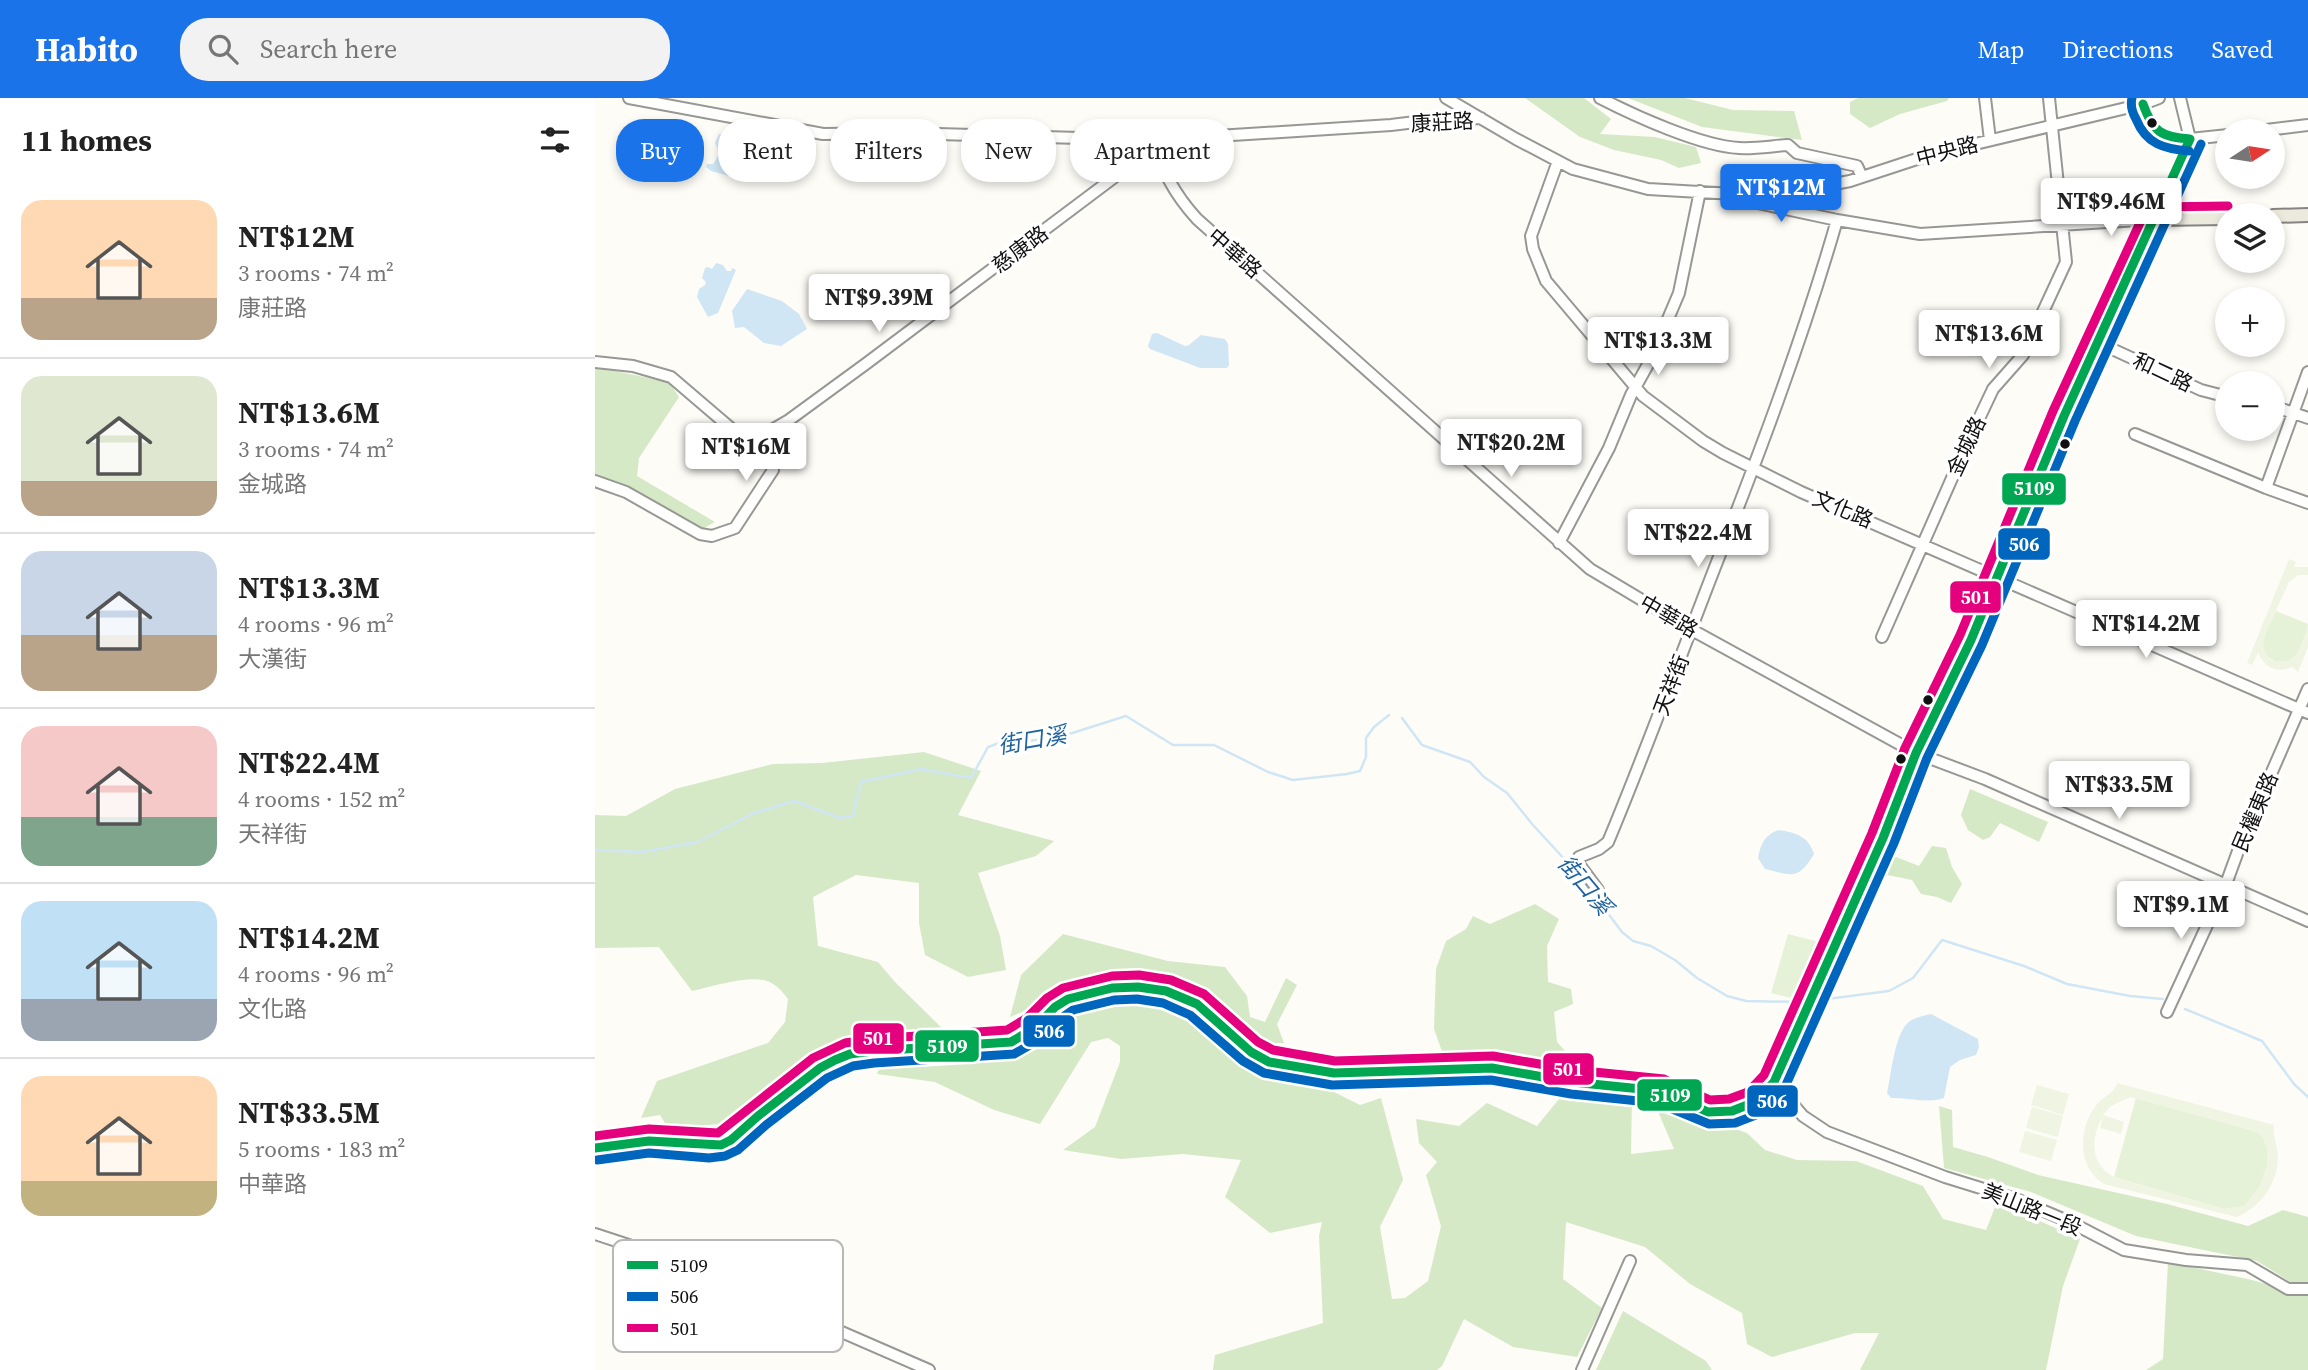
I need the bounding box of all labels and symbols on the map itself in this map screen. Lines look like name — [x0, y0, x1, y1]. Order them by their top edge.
street label: 康莊路 — [1410, 106, 1474, 138]
unlabelled marker — [2145, 116, 2159, 130]
north arrow — [2215, 119, 2285, 189]
street label: 中央路 — [1913, 129, 1981, 173]
pin: NT$12M — [1724, 164, 1838, 224]
pin: NT$9.46M — [2039, 178, 2183, 238]
street label: 慈康路 — [986, 218, 1054, 280]
street label: 中華路 — [1202, 221, 1268, 285]
pin: NT$9.39M — [807, 274, 951, 334]
pin: NT$13.6M — [1917, 310, 2061, 370]
pin: NT$13.3M — [1586, 317, 1730, 377]
street label: 和二路 — [2128, 346, 2198, 398]
street label: 金城路 — [1940, 411, 1992, 481]
pin: NT$20.2M — [1439, 420, 1583, 479]
pin: NT$16M — [689, 424, 803, 483]
unlabelled marker — [2058, 437, 2072, 451]
line badge: 5109 — [2001, 472, 2067, 506]
text: 5109 — [2013, 475, 2055, 501]
street label: 文化路 — [1808, 483, 1878, 535]
pin: NT$22.4M — [1626, 510, 1770, 569]
line badge: 506 — [1997, 527, 2051, 561]
text: 506 — [2009, 531, 2039, 557]
line badge: 501 — [1949, 580, 2002, 614]
text: 501 — [1961, 584, 1991, 610]
street label: 中華路 — [1634, 588, 1704, 644]
pin: NT$14.2M — [2074, 601, 2218, 660]
street label: 天祥街 — [1646, 650, 1696, 720]
unlabelled marker — [1921, 693, 1935, 707]
water label: 街口溪 — [995, 718, 1072, 762]
unlabelled marker — [1894, 752, 1908, 766]
pin: NT$33.5M — [2047, 762, 2191, 821]
street label: 民權東路 — [2225, 768, 2285, 856]
water label: 街口溪 — [1551, 848, 1621, 924]
pin: NT$9.1M — [2116, 882, 2246, 941]
line badge: 506 — [1022, 1014, 1076, 1048]
text: 506 — [1034, 1018, 1064, 1044]
line badge: 501 — [852, 1022, 905, 1055]
text: 501 — [863, 1025, 893, 1051]
line badge: 5109 — [914, 1029, 980, 1063]
text: 5109 — [926, 1033, 968, 1059]
line badge: 501 — [1542, 1052, 1595, 1086]
text: 501 — [1553, 1056, 1583, 1082]
line badge: 5109 — [1636, 1078, 1703, 1112]
text: 5109 — [1649, 1082, 1691, 1108]
line badge: 506 — [1746, 1084, 1799, 1118]
text: 506 — [1757, 1088, 1787, 1114]
street label: 美山路一段 — [1978, 1176, 2086, 1242]
legend — [613, 1240, 843, 1352]
text: 5109 — [670, 1252, 708, 1278]
text: 506 — [670, 1283, 699, 1309]
text: 501 — [670, 1315, 699, 1341]

